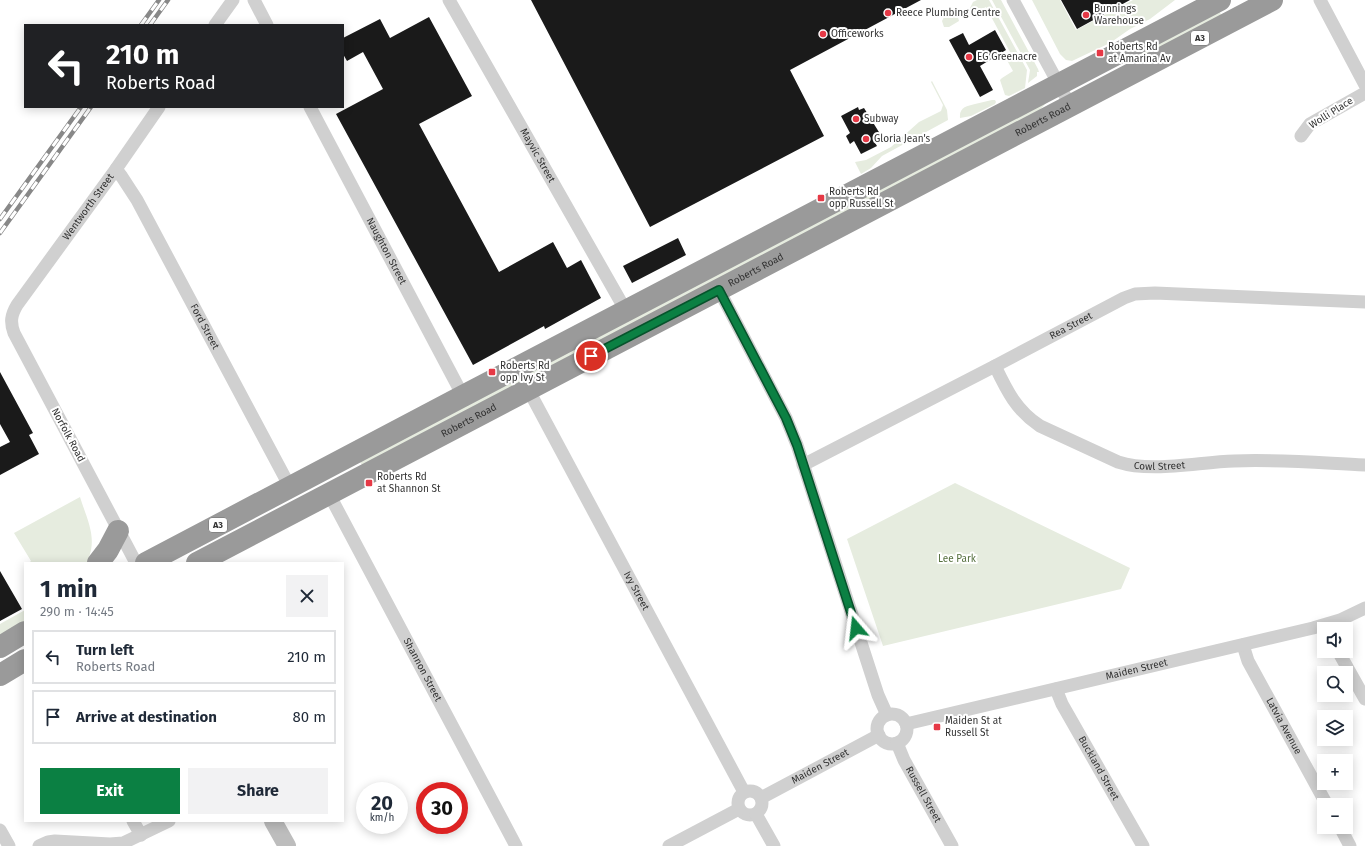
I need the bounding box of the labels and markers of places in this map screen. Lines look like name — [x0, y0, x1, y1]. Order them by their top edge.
place label: Bunnings Warehouse — [1094, 3, 1144, 27]
place label: Reece Plumbing Centre — [896, 7, 1000, 19]
marker: Reece Plumbing Centre — [883, 8, 893, 18]
marker: Bunnings Warehouse — [1081, 10, 1091, 20]
place label: Officeworks — [831, 28, 884, 40]
marker: Officeworks — [818, 29, 828, 39]
place label: Roberts Rd at Amarina Av — [1108, 41, 1171, 65]
marker: Roberts Rd at Amarina Av — [1095, 48, 1105, 58]
place label: EG Greenacre — [977, 51, 1037, 63]
marker: EG Greenacre — [964, 52, 974, 62]
place label: Subway — [864, 113, 899, 125]
marker: Subway — [851, 114, 861, 124]
place label: Gloria Jean's — [874, 133, 930, 145]
marker: Gloria Jean's — [861, 134, 871, 144]
place label: Roberts Rd opp Russell St — [829, 186, 894, 210]
marker: Roberts Rd opp Russell St — [816, 193, 826, 203]
pin — [574, 339, 608, 373]
place label: Roberts Rd opp Ivy St — [500, 360, 550, 384]
marker: Roberts Rd opp Ivy St — [487, 367, 497, 377]
place label: Roberts Rd at Shannon St — [377, 471, 441, 495]
marker: Roberts Rd at Shannon St — [364, 478, 374, 488]
place label: Maiden St at Russell St — [945, 715, 1002, 739]
marker: Maiden St at Russell St — [932, 722, 942, 732]

